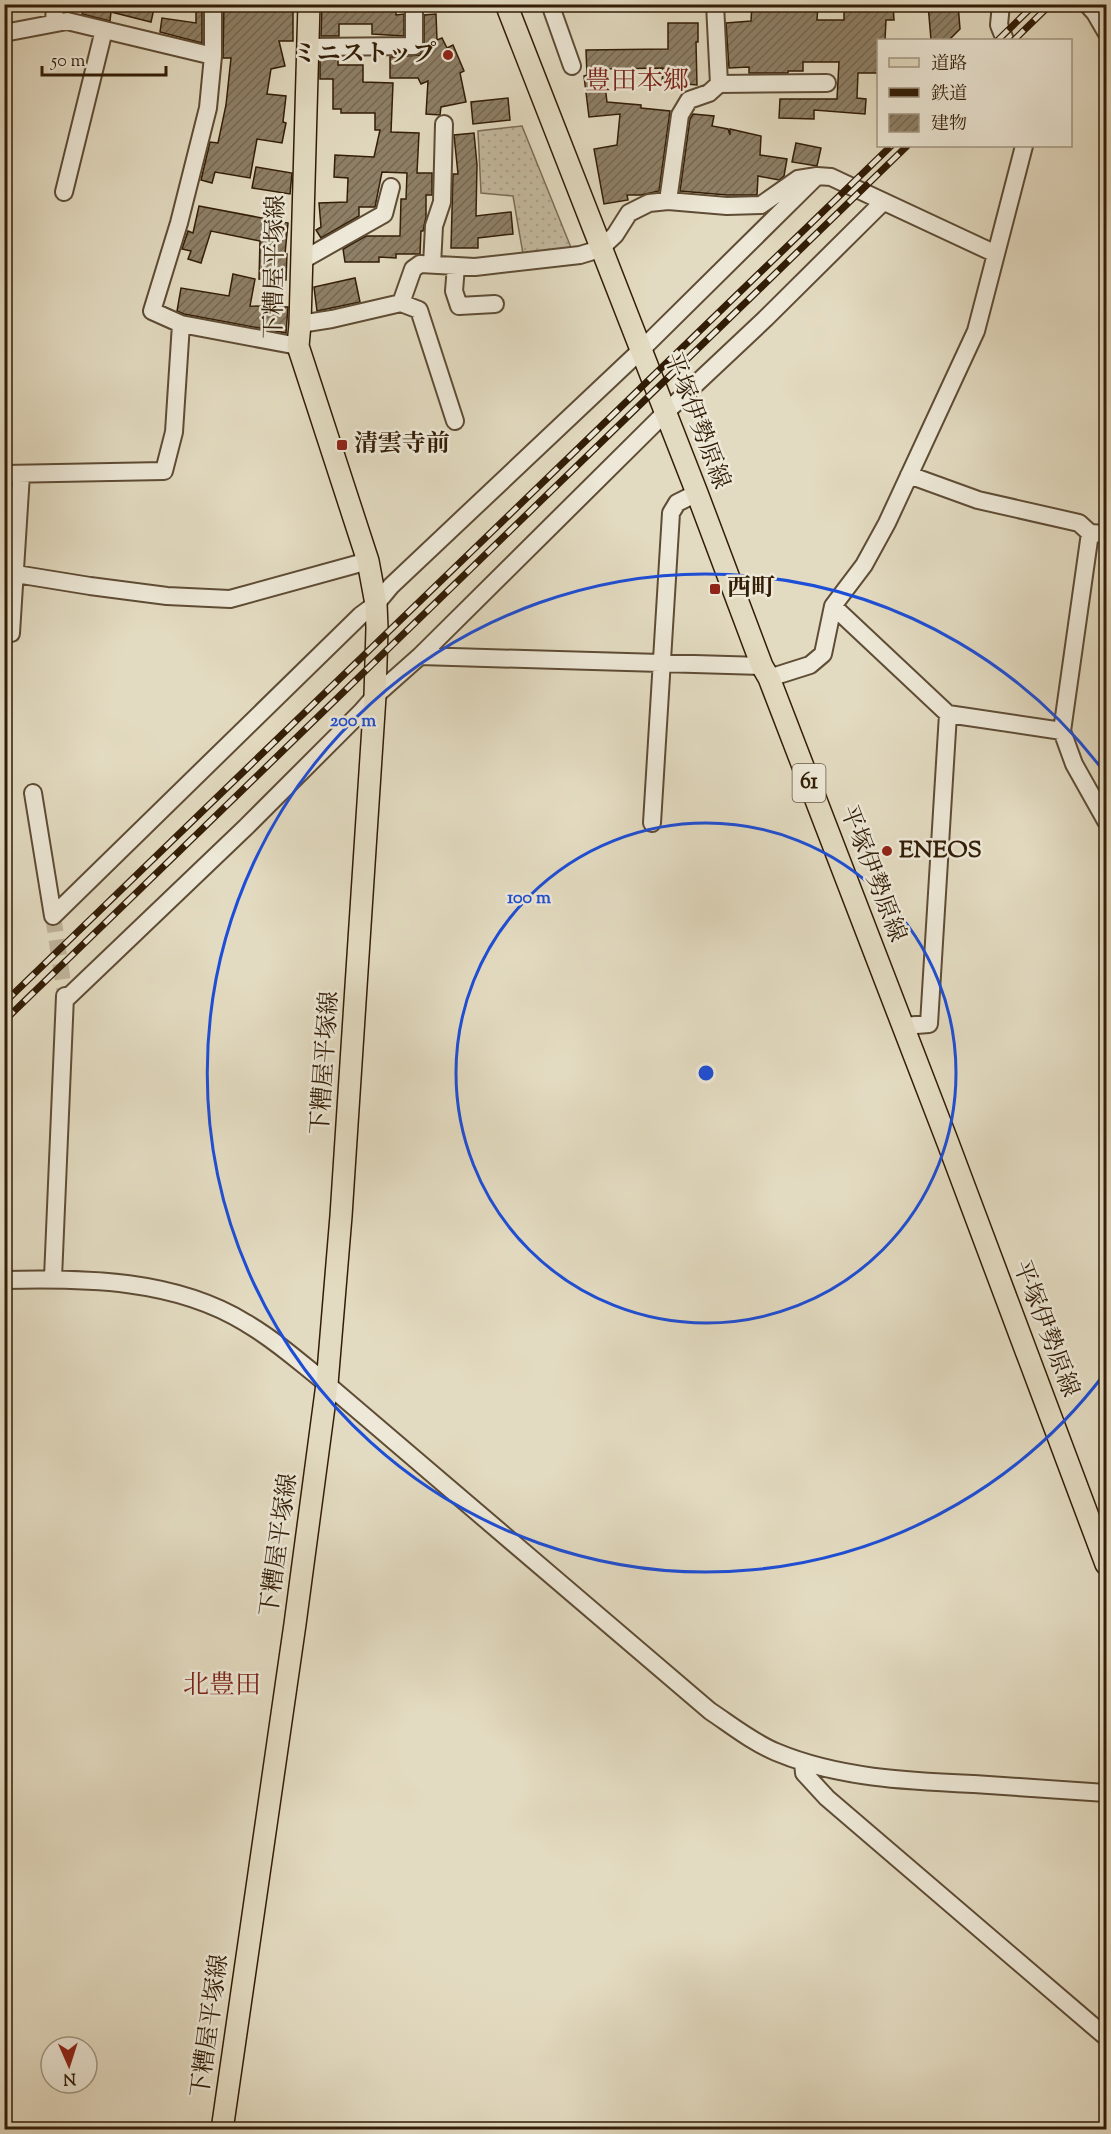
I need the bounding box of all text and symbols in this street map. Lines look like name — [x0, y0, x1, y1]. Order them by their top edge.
place label: ミニストップ — [293, 38, 437, 72]
scale bar — [42, 39, 166, 77]
legend — [877, 39, 1072, 147]
marker: ミニストップ — [441, 48, 455, 62]
text: 50 m — [50, 49, 86, 75]
text: 道路 — [931, 52, 967, 78]
district label: 豊田本郷 — [585, 64, 689, 101]
text: 鉄道 — [931, 82, 967, 108]
text: 建物 — [931, 112, 967, 138]
street label: 下糟屋平塚線 — [258, 195, 294, 339]
street label: 平塚伊勢原線 — [654, 348, 738, 494]
place label: 清雲寺前 — [354, 428, 450, 462]
marker: 清雲寺前 — [335, 438, 349, 452]
place label: 西町 — [727, 572, 775, 606]
marker: 西町 — [708, 582, 722, 596]
text: 200 m — [330, 709, 376, 735]
road number: 61 — [792, 764, 826, 802]
street label: 平塚伊勢原線 — [830, 801, 914, 947]
place label: ENEOS — [899, 834, 982, 868]
marker: ENEOS — [880, 844, 894, 858]
text: 100 m — [507, 886, 551, 912]
street label: 下糟屋平塚線 — [304, 990, 348, 1136]
centre of rings — [696, 1063, 716, 1083]
street label: 平塚伊勢原線 — [1003, 1256, 1087, 1402]
street label: 下糟屋平塚線 — [253, 1471, 307, 1619]
district label: 北豊田 — [183, 1668, 261, 1705]
street label: 下糟屋平塚線 — [184, 1952, 238, 2100]
north arrow — [39, 2035, 99, 2095]
text: N — [62, 2066, 77, 2089]

